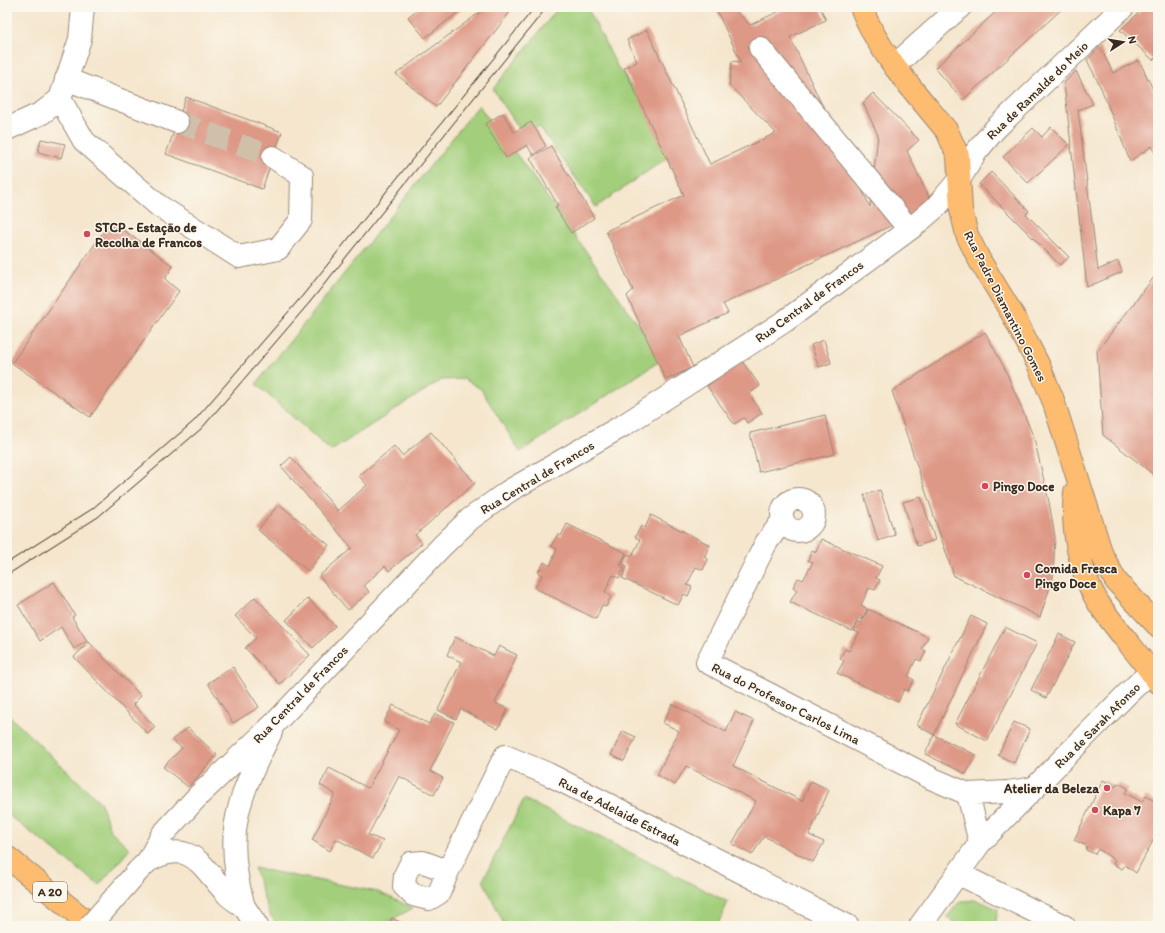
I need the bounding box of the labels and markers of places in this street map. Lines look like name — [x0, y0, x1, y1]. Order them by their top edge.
place label: STCP - Estação de Recolha de Francos — [95, 220, 202, 250]
marker: STCP - Estação de Recolha de Francos — [82, 229, 92, 239]
place label: Pingo Doce — [993, 479, 1054, 495]
marker: Pingo Doce — [980, 481, 990, 491]
place label: Comida Fresca Pingo Doce — [1035, 561, 1118, 592]
marker: Comida Fresca Pingo Doce — [1022, 570, 1032, 580]
place label: Atelier da Beleza — [1003, 781, 1099, 796]
marker: Atelier da Beleza — [1102, 783, 1112, 793]
place label: Kapa 7 — [1103, 803, 1141, 819]
marker: Kapa 7 — [1090, 805, 1100, 815]

